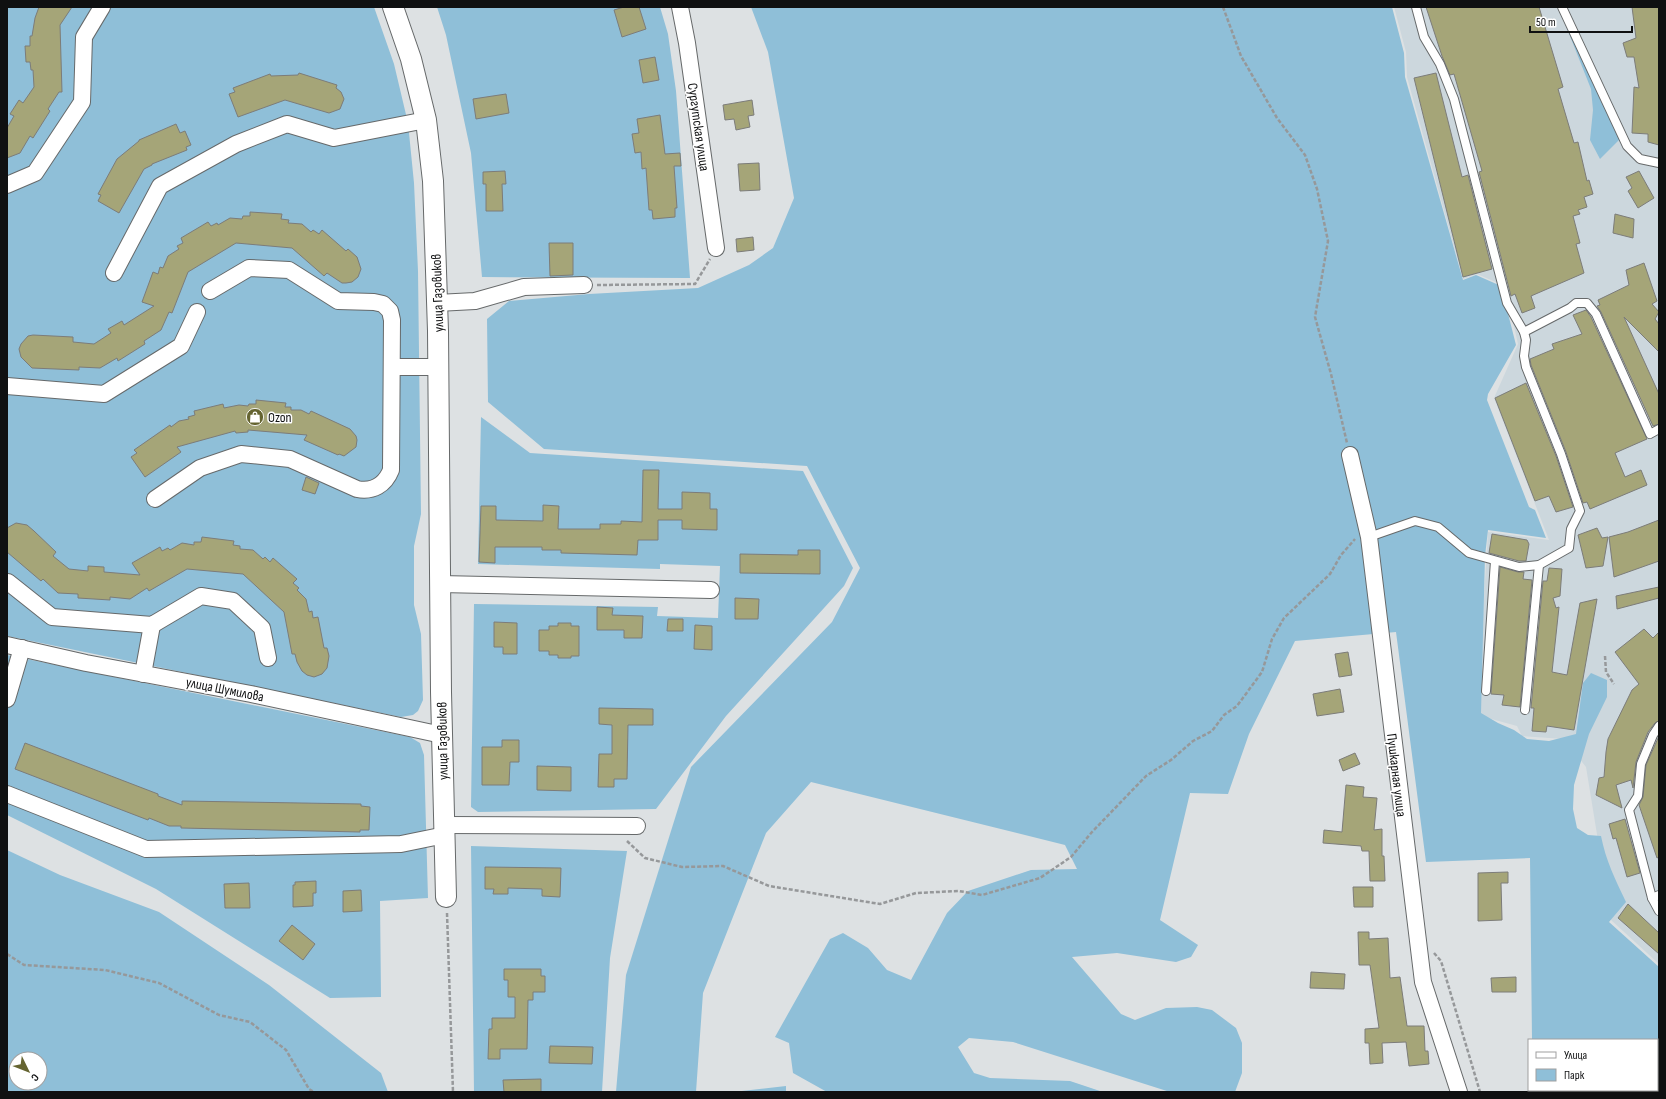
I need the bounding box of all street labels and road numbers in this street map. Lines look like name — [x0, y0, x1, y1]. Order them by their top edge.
street label: Сургутская улица — [684, 82, 713, 172]
street label: улица Газовиков — [428, 253, 447, 332]
street label: улица Шумилова — [184, 674, 265, 705]
street label: улица Газовиков — [433, 702, 452, 780]
street label: Пушкарная улица — [1383, 732, 1410, 818]

